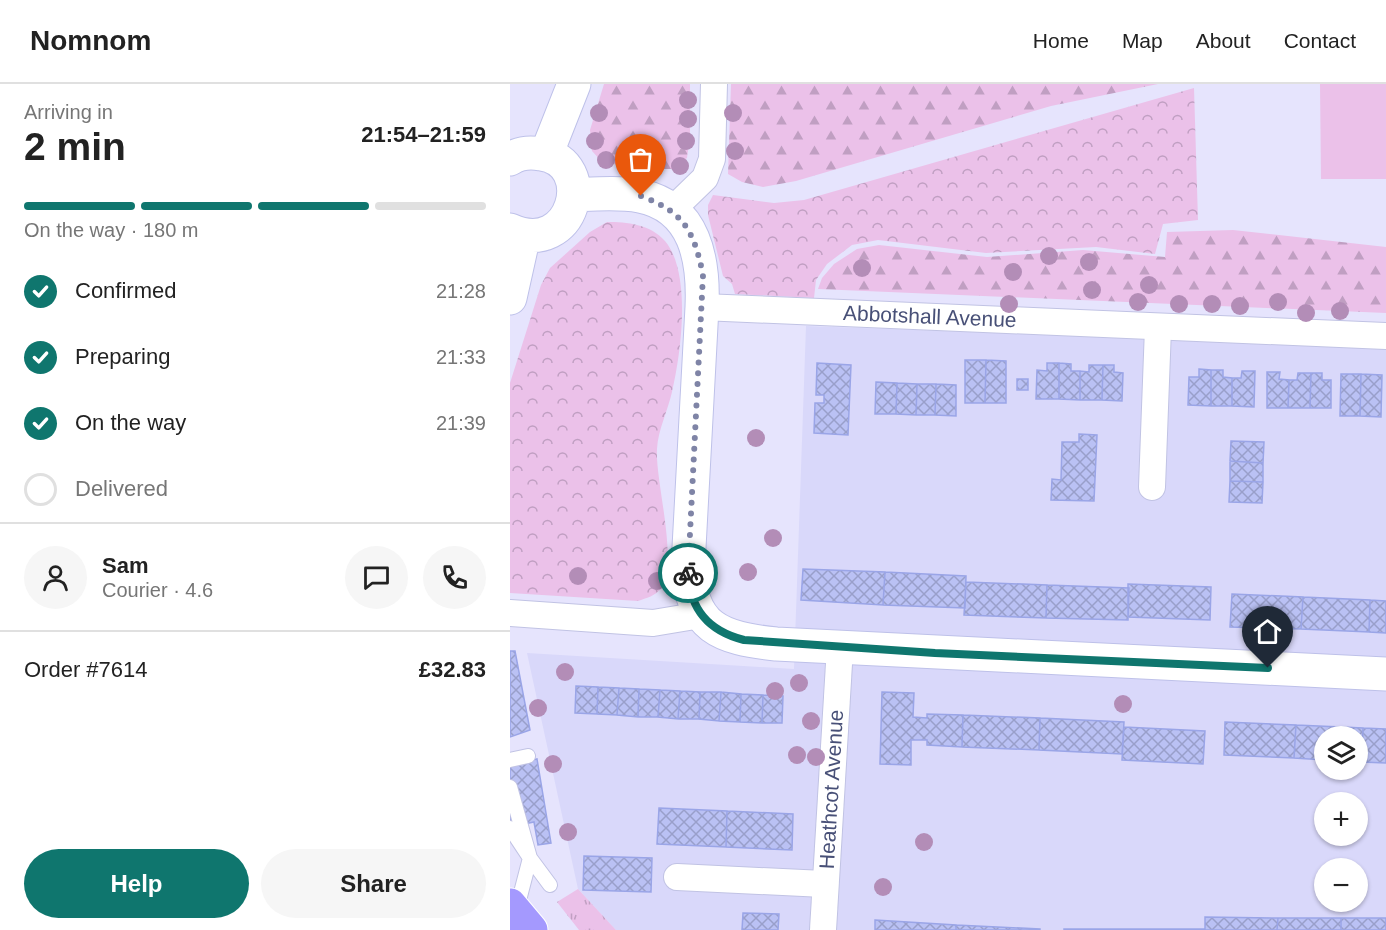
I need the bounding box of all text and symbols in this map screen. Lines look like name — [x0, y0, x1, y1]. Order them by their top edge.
text: Nomnom — [30, 25, 151, 56]
text: Home — [1033, 29, 1089, 52]
text: Map — [1122, 29, 1163, 52]
text: About — [1196, 29, 1251, 52]
text: Contact — [1284, 29, 1356, 52]
text: Arriving in — [24, 101, 113, 123]
text: 21:54–21:59 — [361, 122, 486, 147]
text: 2 min — [24, 125, 126, 168]
pin — [615, 134, 666, 196]
icon: bag — [624, 143, 657, 176]
text: On the way · 180 m — [24, 219, 199, 241]
icon: check — [24, 275, 57, 308]
text: Confirmed — [75, 278, 176, 303]
text: 21:28 — [436, 280, 486, 302]
street label: Abbotshall Avenue — [843, 301, 1017, 331]
icon: check — [24, 341, 57, 374]
text: Preparing — [75, 344, 170, 369]
text: 21:33 — [436, 346, 486, 368]
icon: check — [24, 407, 57, 440]
text: On the way — [75, 410, 186, 435]
text: 21:39 — [436, 412, 486, 434]
text: Delivered — [75, 476, 168, 501]
courier — [658, 543, 718, 603]
button: person — [24, 546, 87, 609]
button: chat — [345, 546, 408, 609]
button: phone — [423, 546, 486, 609]
text: Sam — [102, 553, 148, 578]
icon: bike — [672, 557, 705, 590]
text: Courier · 4.6 — [102, 579, 213, 601]
pin — [1242, 606, 1293, 668]
icon: home — [1251, 615, 1284, 648]
text: Order #7614 — [24, 657, 148, 682]
text: £32.83 — [419, 657, 486, 682]
street label: Heathcot Avenue — [815, 709, 847, 870]
map controls — [1314, 726, 1368, 912]
button: layers — [1314, 726, 1368, 780]
button: + — [1314, 792, 1368, 846]
button: Help — [24, 849, 249, 918]
button: Share — [261, 849, 486, 918]
button: − — [1314, 858, 1368, 912]

